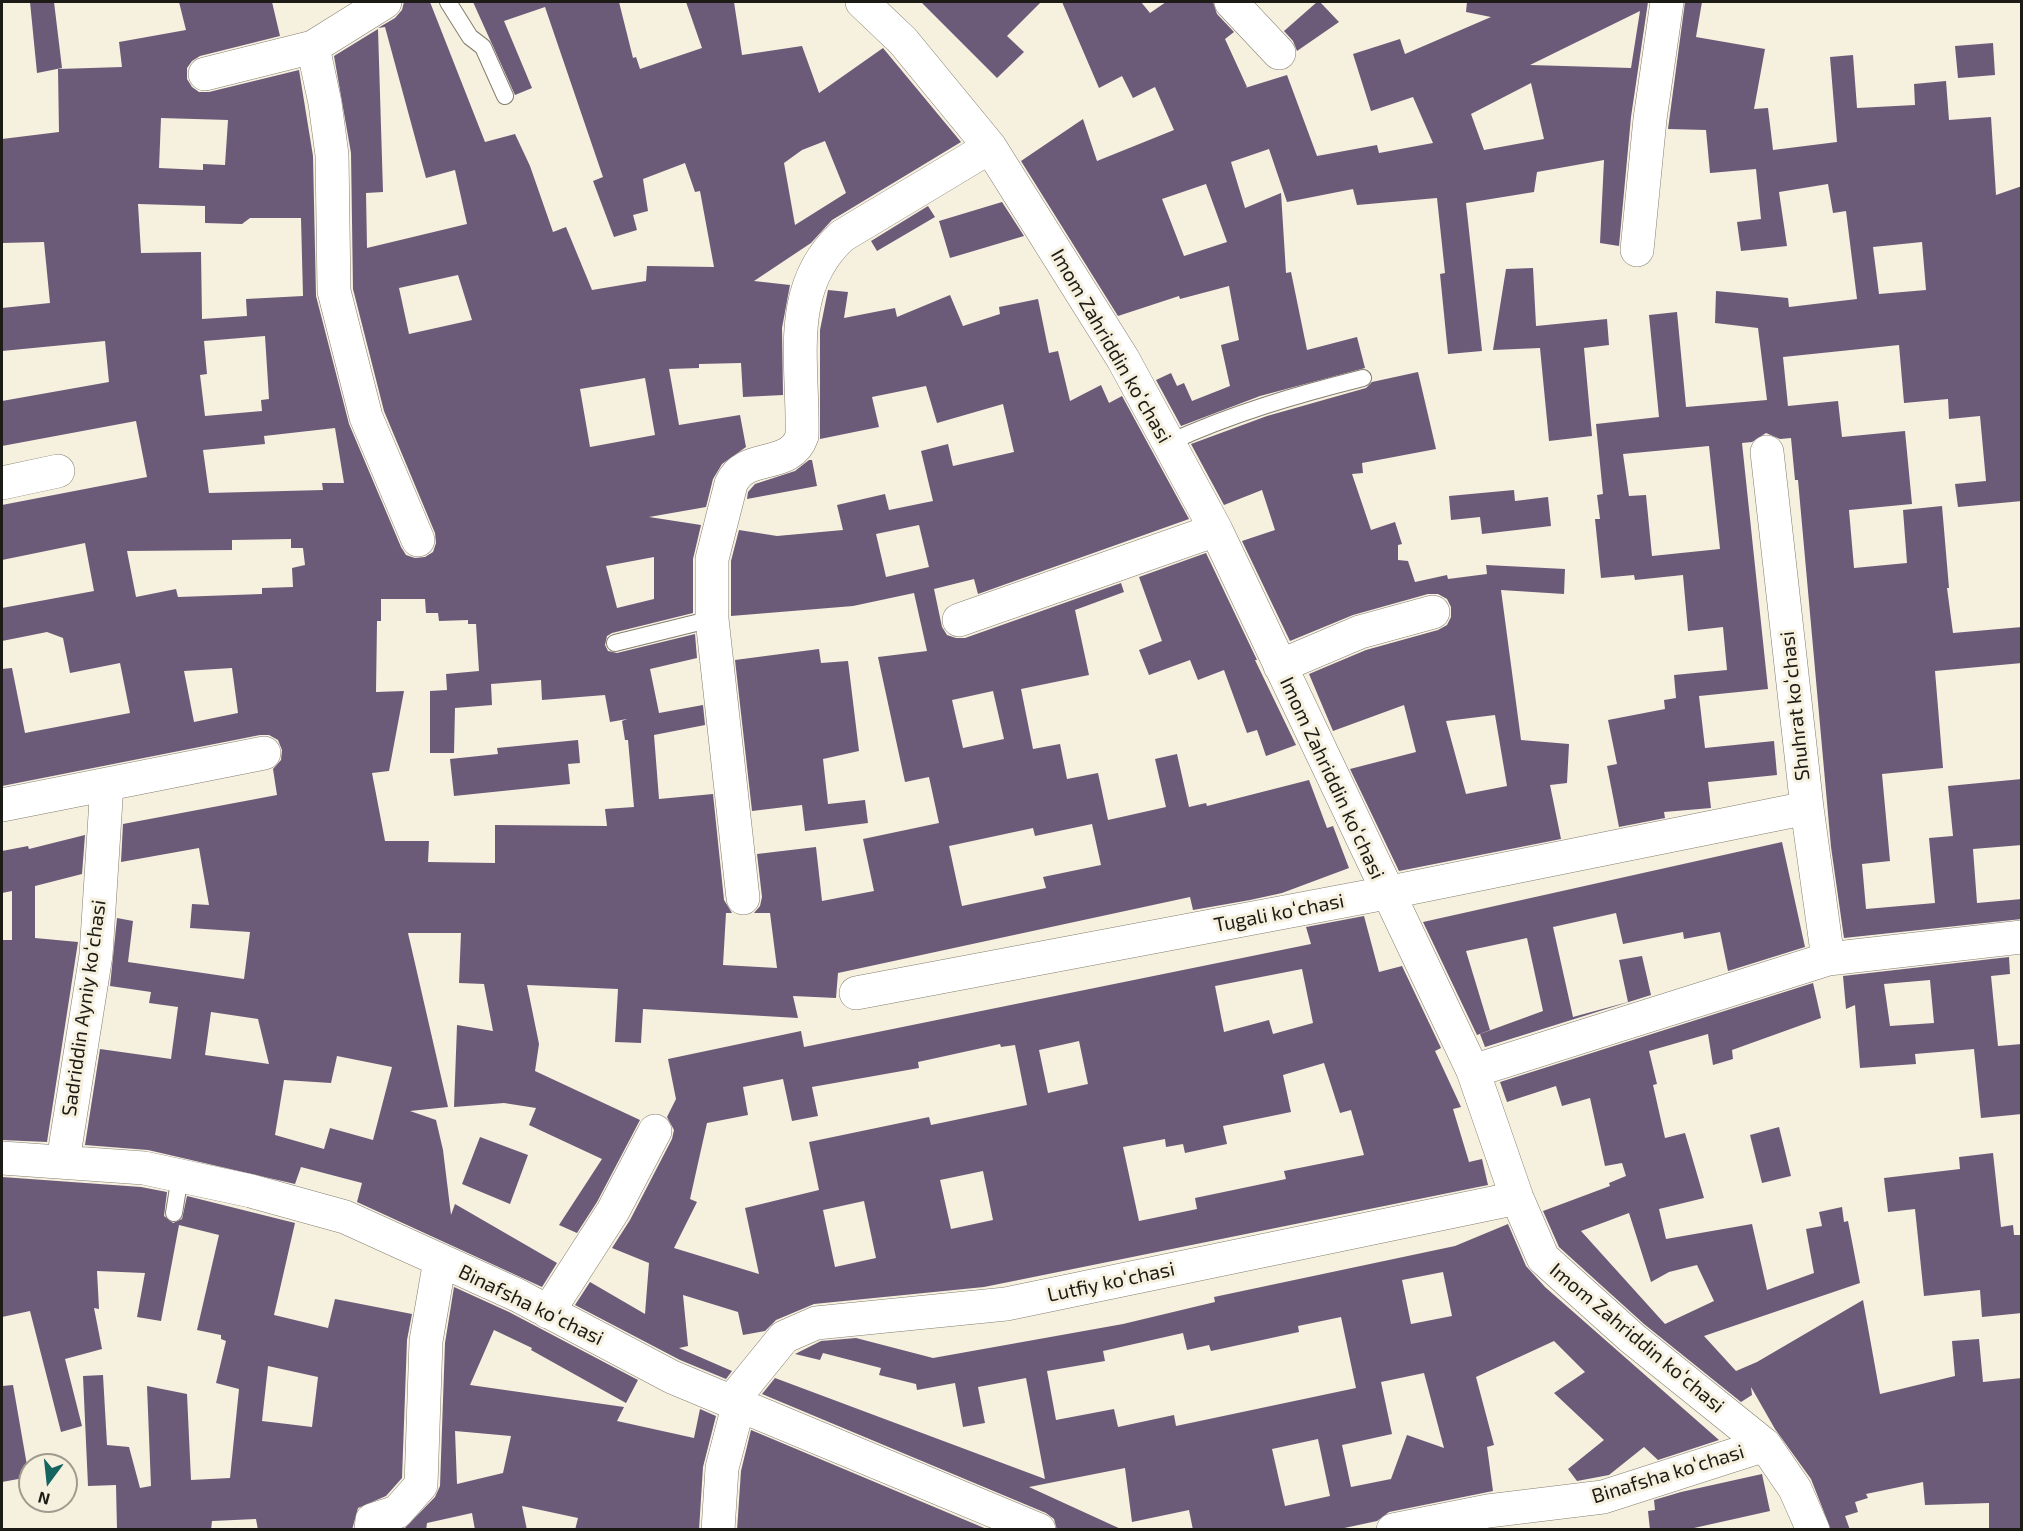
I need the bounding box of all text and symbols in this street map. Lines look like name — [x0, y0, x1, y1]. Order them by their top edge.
street label: Imom Zahriddin koʻchasi — [1046, 245, 1176, 447]
street label: Shuhrat koʻchasi — [1775, 630, 1815, 782]
street label: Imom Zahriddin koʻchasi — [1275, 673, 1389, 883]
street label: Tugali koʻchasi — [1212, 889, 1346, 937]
street label: Sadriddin Ayniy koʻchasi — [57, 898, 111, 1118]
street label: Lutfiy koʻchasi — [1045, 1257, 1177, 1307]
street label: Imom Zahriddin koʻchasi — [1545, 1258, 1729, 1418]
street label: Binafsha koʻchasi — [455, 1260, 607, 1350]
street label: Binafsha koʻchasi — [1589, 1439, 1747, 1509]
north arrow — [18, 1453, 78, 1513]
text: N — [36, 1488, 52, 1510]

